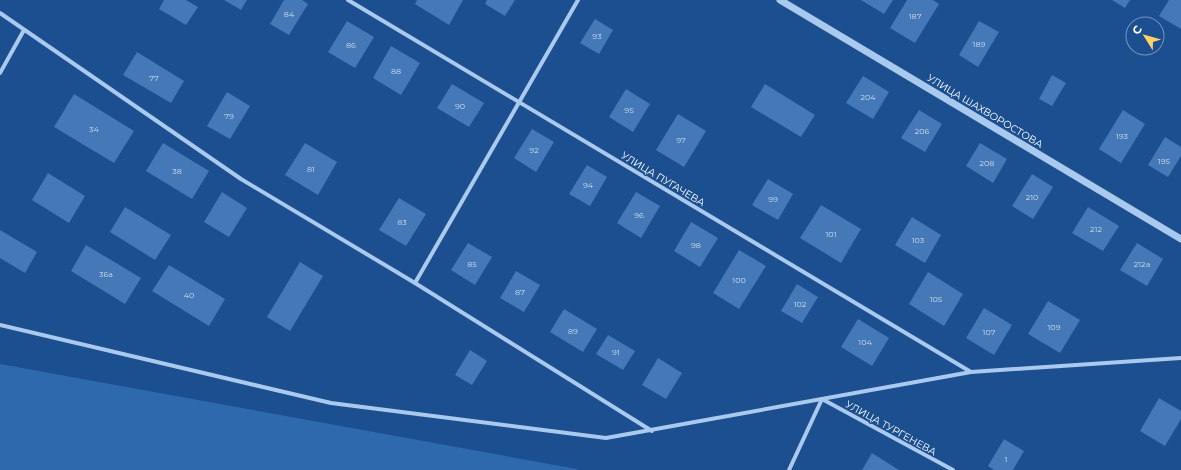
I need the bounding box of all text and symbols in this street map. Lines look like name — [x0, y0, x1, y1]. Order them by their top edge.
house number: 84 — [284, 9, 295, 19]
house number: 187 — [909, 11, 922, 21]
north arrow — [1125, 16, 1165, 56]
text: С — [1129, 23, 1145, 37]
house number: 93 — [592, 31, 602, 41]
house number: 189 — [973, 39, 986, 49]
house number: 86 — [346, 40, 356, 50]
house number: 88 — [391, 66, 401, 76]
street label: УЛИЦА ШАХВОРОСТОВА — [925, 71, 1046, 151]
house number: 77 — [149, 73, 159, 83]
house number: 204 — [860, 92, 876, 102]
house number: 90 — [455, 101, 465, 111]
house number: 95 — [624, 105, 634, 115]
house number: 79 — [224, 111, 234, 121]
house number: 34 — [89, 124, 100, 134]
house number: 206 — [915, 126, 929, 136]
house number: 193 — [1116, 131, 1129, 141]
house number: 97 — [676, 135, 686, 145]
house number: 92 — [529, 145, 539, 155]
street label: УЛИЦА ПУГАЧЕВА — [619, 149, 708, 210]
house number: 195 — [1158, 156, 1171, 166]
house number: 208 — [980, 158, 994, 168]
house number: 81 — [307, 164, 315, 174]
house number: 38 — [172, 166, 182, 176]
house number: 94 — [583, 180, 594, 190]
house number: 210 — [1026, 192, 1038, 202]
house number: 99 — [768, 194, 778, 204]
house number: 96 — [634, 210, 644, 220]
house number: 83 — [397, 217, 407, 227]
house number: 212 — [1090, 224, 1102, 234]
house number: 101 — [825, 229, 837, 239]
house number: 103 — [912, 235, 925, 245]
house number: 98 — [691, 240, 701, 250]
house number: 85 — [467, 259, 477, 269]
house number: 212а — [1134, 259, 1150, 269]
house number: 36а — [99, 269, 113, 279]
house number: 100 — [732, 275, 746, 285]
house number: 87 — [515, 287, 525, 297]
house number: 40 — [184, 290, 194, 300]
house number: 105 — [930, 294, 943, 304]
house number: 102 — [794, 299, 807, 309]
house number: 109 — [1047, 322, 1061, 332]
house number: 89 — [568, 326, 578, 336]
house number: 107 — [983, 327, 996, 337]
house number: 104 — [858, 337, 872, 347]
house number: 91 — [612, 347, 620, 357]
street label: УЛИЦА ТУРГЕНЕВА — [843, 398, 939, 459]
house number: 1 — [1005, 454, 1007, 464]

